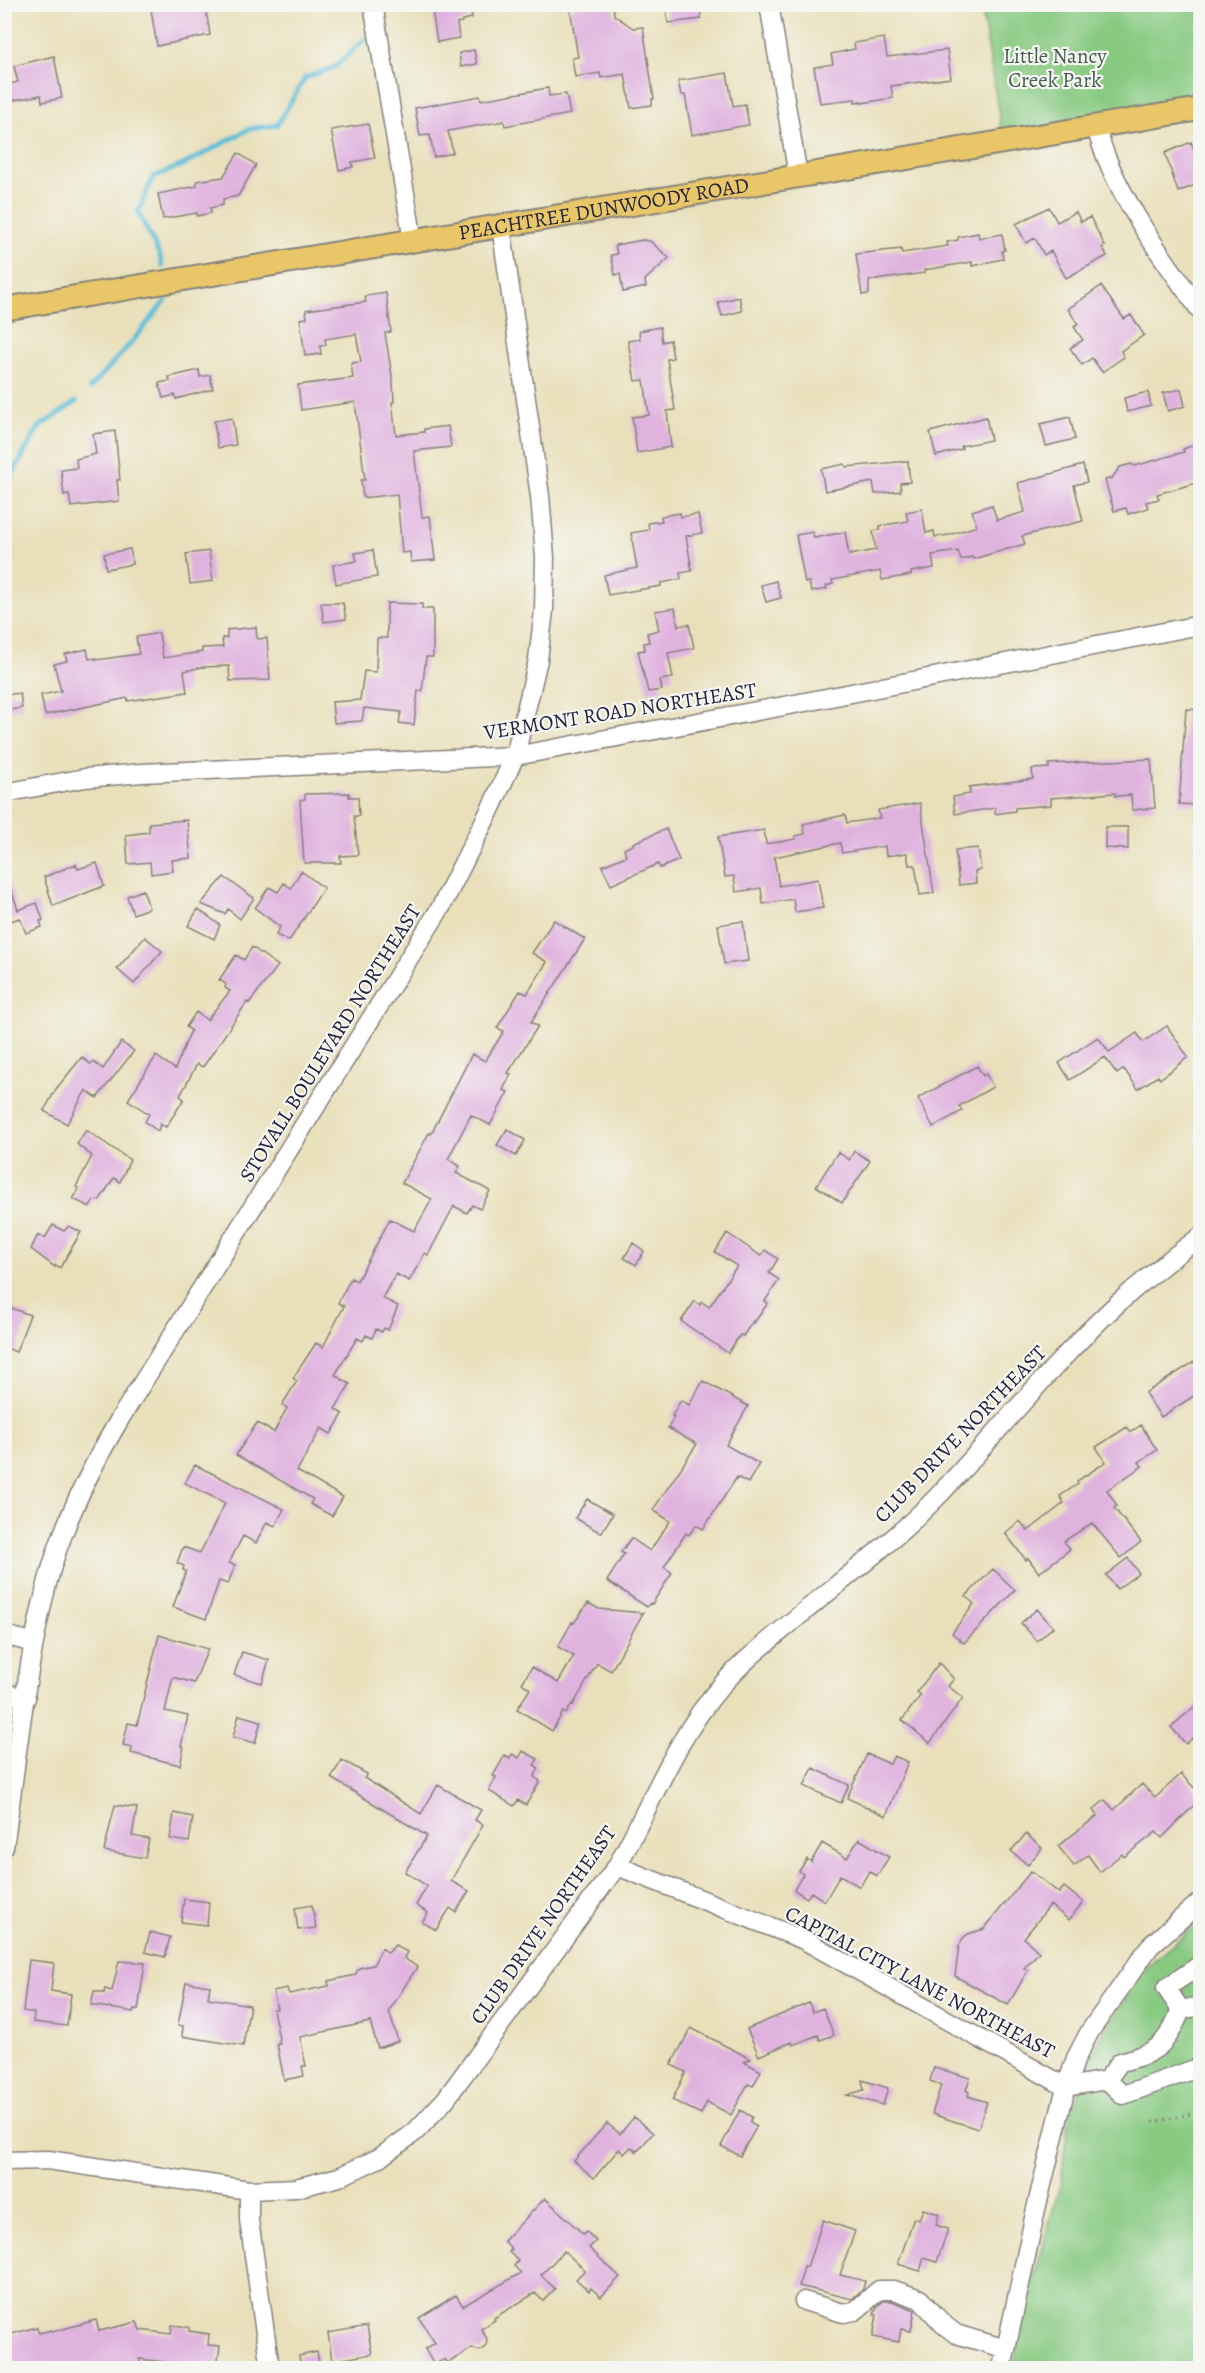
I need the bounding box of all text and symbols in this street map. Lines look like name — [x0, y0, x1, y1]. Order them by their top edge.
park label: Little Nancy Creek Park — [1003, 42, 1107, 94]
street label: PEACHTREE DUNWOODY ROAD — [456, 171, 751, 247]
street label: VERMONT ROAD NORTHEAST — [481, 676, 759, 747]
street label: STOVALL BOULEVARD NORTHEAST — [233, 898, 428, 1187]
street label: CLUB DRIVE NORTHEAST — [868, 1339, 1053, 1529]
street label: CLUB DRIVE NORTHEAST — [464, 1820, 623, 2030]
street label: CAPITAL CITY LANE NORTHEAST — [780, 1899, 1060, 2065]

